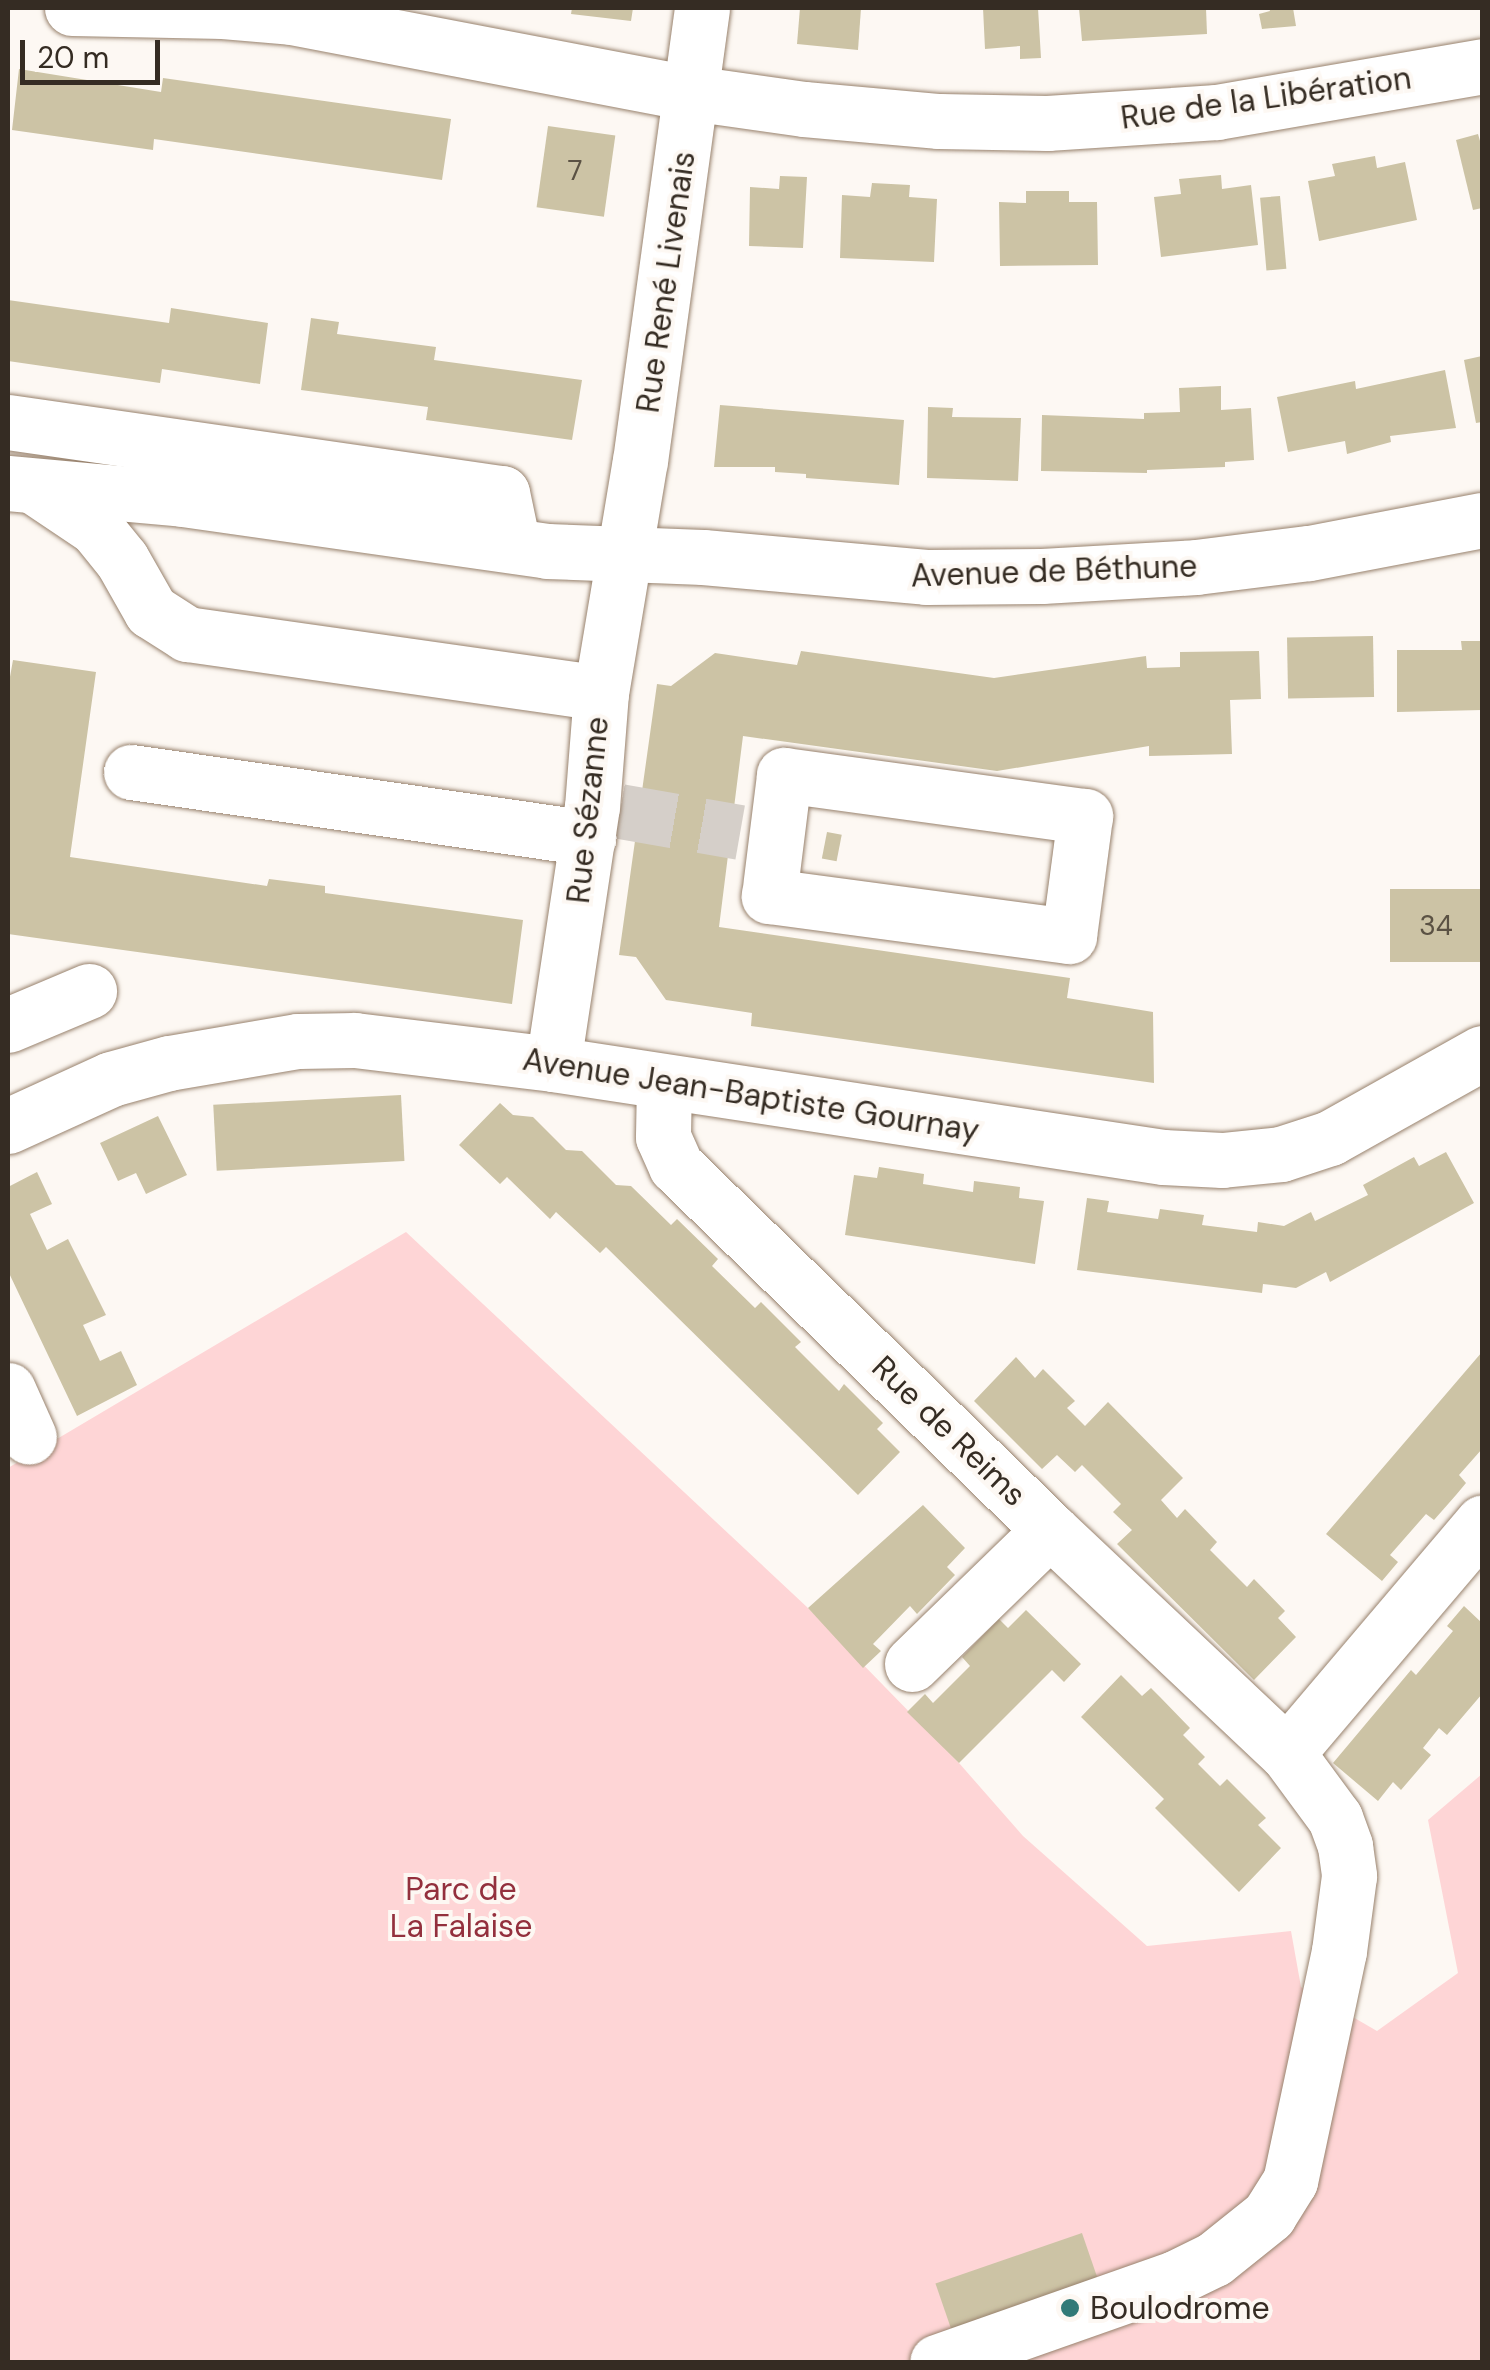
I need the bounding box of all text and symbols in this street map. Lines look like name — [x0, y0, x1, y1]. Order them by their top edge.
scale bar — [25, 20, 165, 82]
text: 20 m — [37, 38, 109, 77]
street label: Rue de la Libération — [1118, 59, 1414, 137]
street label: Rue René Livenais — [629, 149, 703, 415]
house number: 7 — [568, 154, 582, 188]
street label: Avenue de Béthune — [910, 547, 1198, 595]
street label: Rue Sézanne — [559, 715, 617, 905]
house number: 34 — [1419, 909, 1453, 943]
street label: Avenue Jean-Baptiste Gournay — [520, 1040, 982, 1150]
street label: Rue de Reims — [864, 1348, 1034, 1514]
park label: Parc de La Falaise — [390, 1871, 532, 1946]
place label: Boulodrome — [1090, 2289, 1270, 2327]
marker: Boulodrome — [1059, 2297, 1081, 2319]

